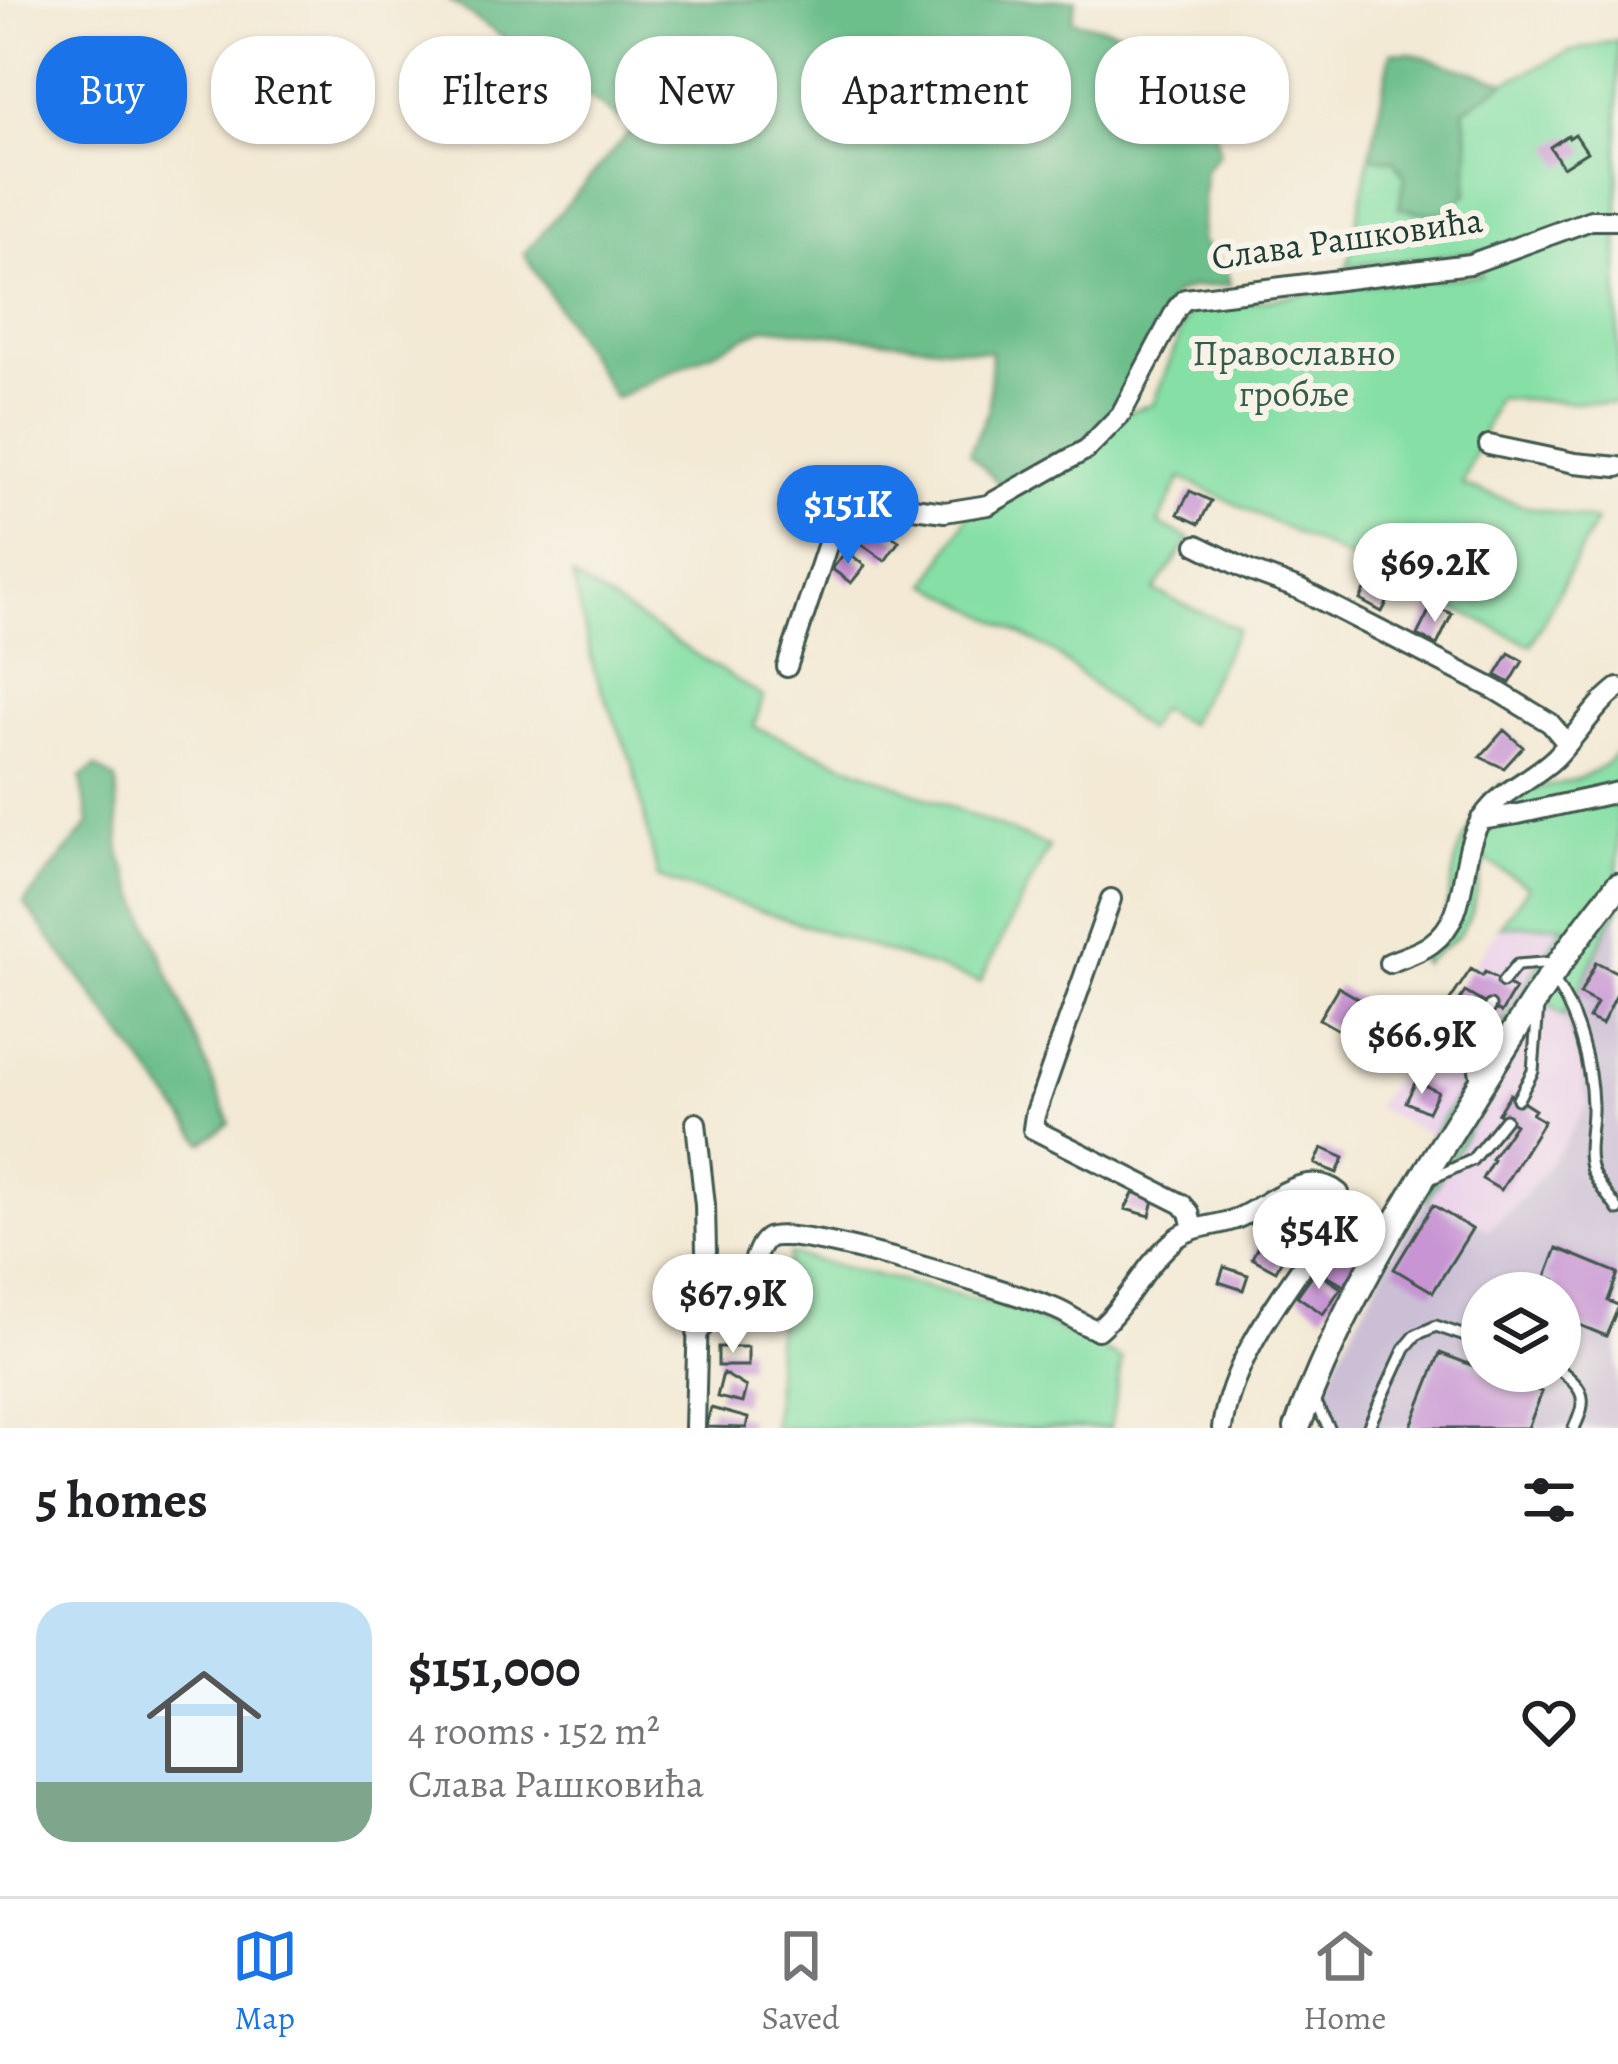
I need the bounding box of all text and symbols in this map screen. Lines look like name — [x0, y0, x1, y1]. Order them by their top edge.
chip: Buy — [36, 36, 187, 144]
chip: Rent — [211, 36, 375, 144]
chip: Filters — [399, 36, 591, 144]
chip: New — [615, 36, 777, 144]
chip: Apartment — [801, 36, 1071, 144]
chip: House — [1095, 36, 1289, 144]
street label: Слава Рашковића — [1208, 195, 1486, 281]
park label: Православно гробље — [1193, 328, 1395, 418]
pin: $151K — [764, 465, 932, 567]
text: $151K — [804, 477, 892, 530]
pin: $69.2K — [1337, 523, 1533, 625]
text: $69.2K — [1380, 535, 1490, 588]
pin: $66.9K — [1324, 995, 1520, 1097]
text: $66.9K — [1367, 1007, 1477, 1060]
pin: $54K — [1248, 1190, 1390, 1292]
text: $54K — [1280, 1202, 1358, 1255]
pin: $67.9K — [635, 1254, 831, 1356]
text: $67.9K — [679, 1266, 787, 1319]
map controls — [1461, 1272, 1581, 1392]
button: layers — [1461, 1272, 1581, 1392]
text: 5 homes — [36, 1465, 208, 1535]
icon: filters — [1516, 1467, 1582, 1533]
text: $151,000 — [408, 1634, 581, 1704]
icon: home — [132, 1650, 276, 1794]
icon: heart — [1516, 1689, 1582, 1755]
text: 4 rooms · 152 m² — [408, 1704, 660, 1757]
text: Слава Рашковића — [408, 1757, 704, 1810]
tab: Map — [232, 1923, 298, 2040]
tab: Saved — [761, 1923, 840, 2040]
tab: Home — [1303, 1923, 1386, 2040]

